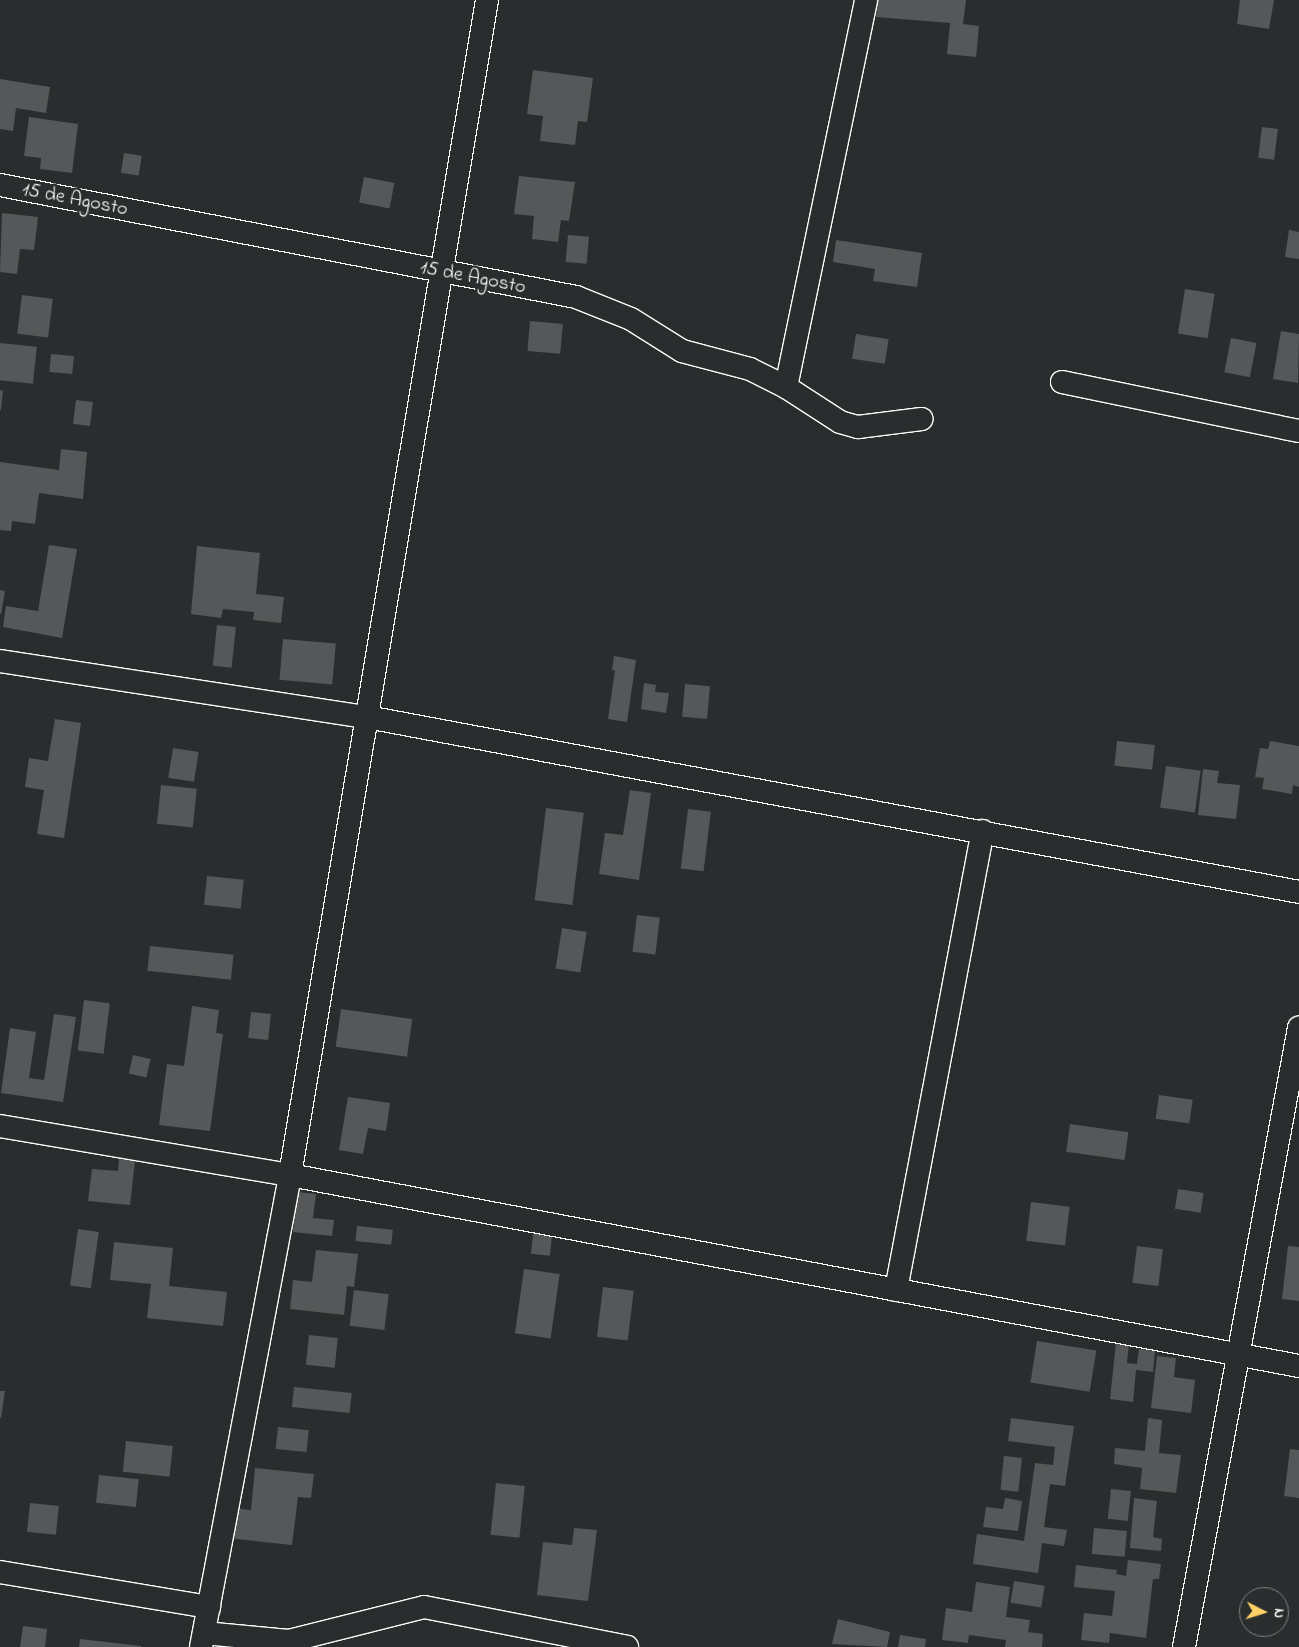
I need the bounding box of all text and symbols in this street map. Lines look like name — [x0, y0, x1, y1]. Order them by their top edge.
street label: 15 de Agosto — [20, 178, 130, 222]
street label: 15 de Agosto — [418, 256, 528, 300]
north arrow — [1239, 1587, 1289, 1637]
text: N — [1268, 1608, 1289, 1619]

